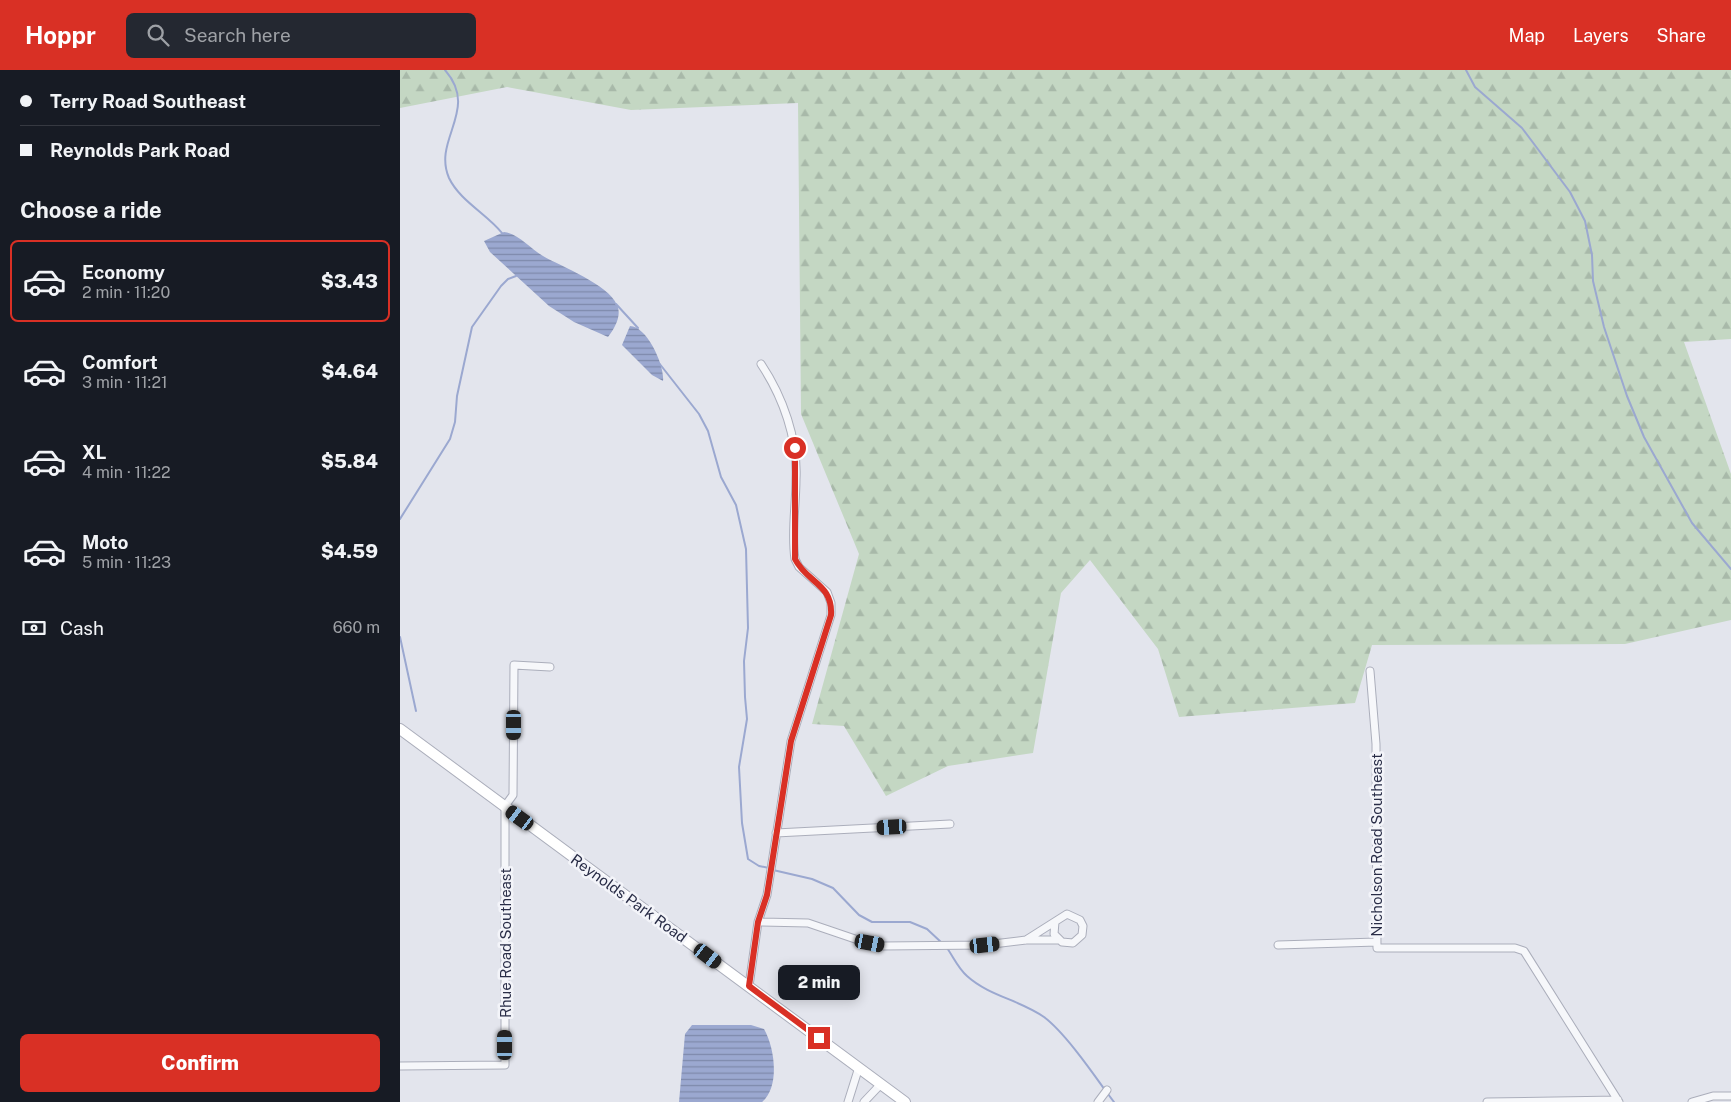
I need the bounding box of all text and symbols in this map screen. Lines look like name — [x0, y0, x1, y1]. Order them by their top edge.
search box — [126, 13, 476, 58]
text: Hoppr — [25, 21, 96, 49]
icon: search — [144, 21, 172, 49]
text: Search here — [184, 24, 291, 46]
text: Map — [1509, 25, 1545, 46]
text: Layers — [1573, 25, 1629, 46]
text: Share — [1657, 25, 1706, 46]
text: Terry Road Southeast — [50, 90, 246, 112]
text: Reynolds Park Road — [50, 139, 230, 161]
text: Choose a ride — [20, 197, 162, 223]
icon: car — [22, 259, 67, 304]
text: Economy — [82, 261, 165, 283]
text: $3.43 — [321, 270, 378, 292]
text: 2 min · 11:20 — [82, 283, 170, 302]
icon: car — [22, 349, 67, 394]
text: Comfort — [82, 351, 158, 373]
text: $4.64 — [321, 360, 378, 382]
text: 3 min · 11:21 — [82, 373, 167, 392]
route start — [784, 437, 806, 459]
icon: car — [22, 439, 67, 484]
text: XL — [82, 441, 107, 463]
text: $5.84 — [321, 450, 378, 472]
text: 4 min · 11:22 — [82, 463, 170, 482]
icon: car — [22, 529, 67, 574]
text: Moto — [82, 531, 128, 553]
text: $4.59 — [321, 540, 378, 562]
text: 5 min · 11:23 — [82, 553, 171, 572]
icon: cash — [20, 614, 48, 642]
text: Cash — [60, 617, 104, 639]
text: 660 m — [333, 618, 380, 637]
car — [506, 710, 521, 740]
street label: Nicholson Road Southeast — [1368, 753, 1385, 937]
car — [503, 803, 536, 833]
car — [876, 819, 907, 835]
street label: Reynolds Park Road — [568, 850, 690, 946]
street label: Rhue Road Southeast — [497, 868, 514, 1018]
car — [853, 933, 886, 953]
car — [969, 936, 1000, 954]
car — [691, 941, 724, 971]
callout: 2 min — [778, 966, 860, 1000]
text: 2 min — [798, 973, 840, 992]
route end — [808, 1027, 830, 1049]
car — [497, 1030, 512, 1060]
button: Confirm — [20, 1034, 380, 1092]

